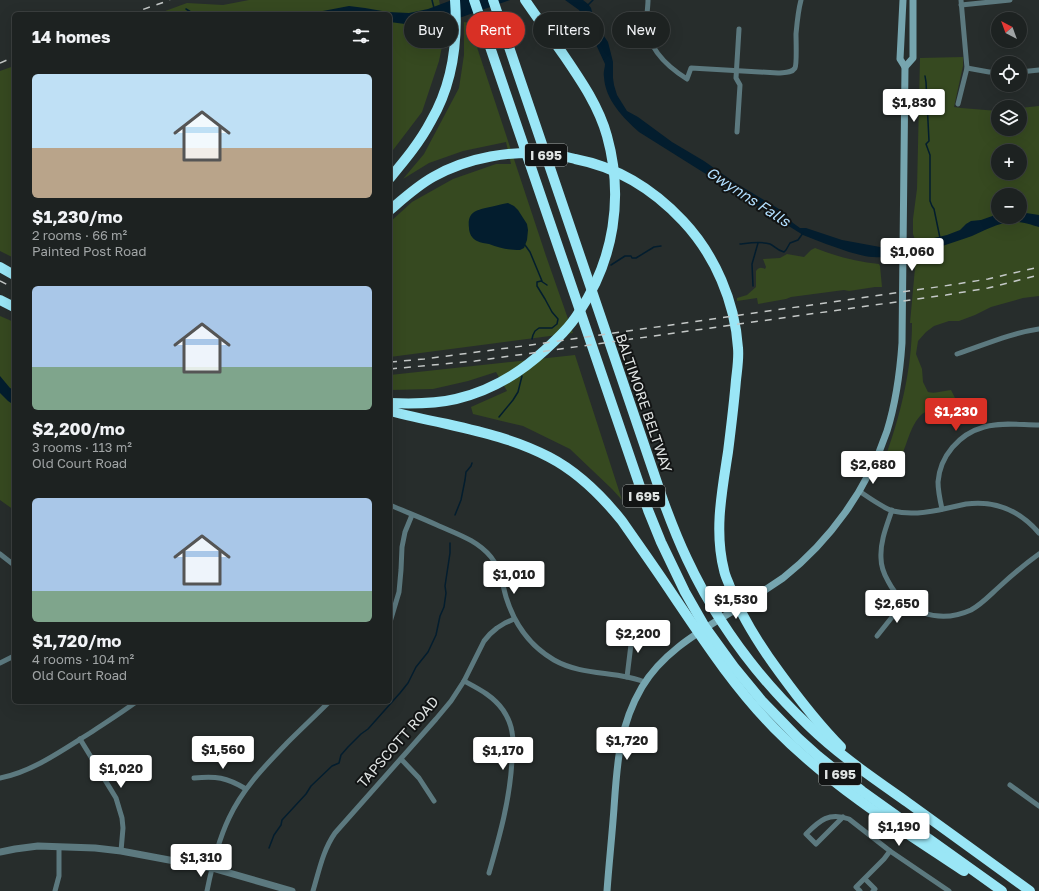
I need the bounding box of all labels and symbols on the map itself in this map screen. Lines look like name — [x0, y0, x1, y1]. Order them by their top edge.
north arrow — [991, 12, 1027, 48]
pin: $1,830 — [881, 89, 947, 123]
road number: I 695 — [525, 144, 567, 166]
water label: Gwynns Falls — [703, 162, 795, 231]
pin: $1,060 — [879, 238, 945, 272]
street label: BALTIMORE BELTWAY — [613, 331, 676, 475]
pin: $1,230 — [923, 398, 989, 432]
pin: $2,680 — [840, 451, 906, 485]
road number: I 695 — [623, 485, 665, 507]
pin: $1,010 — [481, 561, 547, 595]
pin: $1,530 — [703, 586, 769, 620]
pin: $2,650 — [864, 590, 930, 624]
pin: $2,200 — [605, 620, 671, 654]
street label: TAPSCOTT ROAD — [354, 693, 442, 791]
pin: $1,720 — [594, 727, 660, 761]
pin: $1,560 — [190, 736, 256, 770]
pin: $1,170 — [470, 737, 536, 771]
pin: $1,020 — [88, 755, 154, 789]
road number: I 695 — [819, 763, 861, 785]
pin: $1,190 — [866, 813, 932, 847]
pin: $1,310 — [168, 844, 234, 878]

